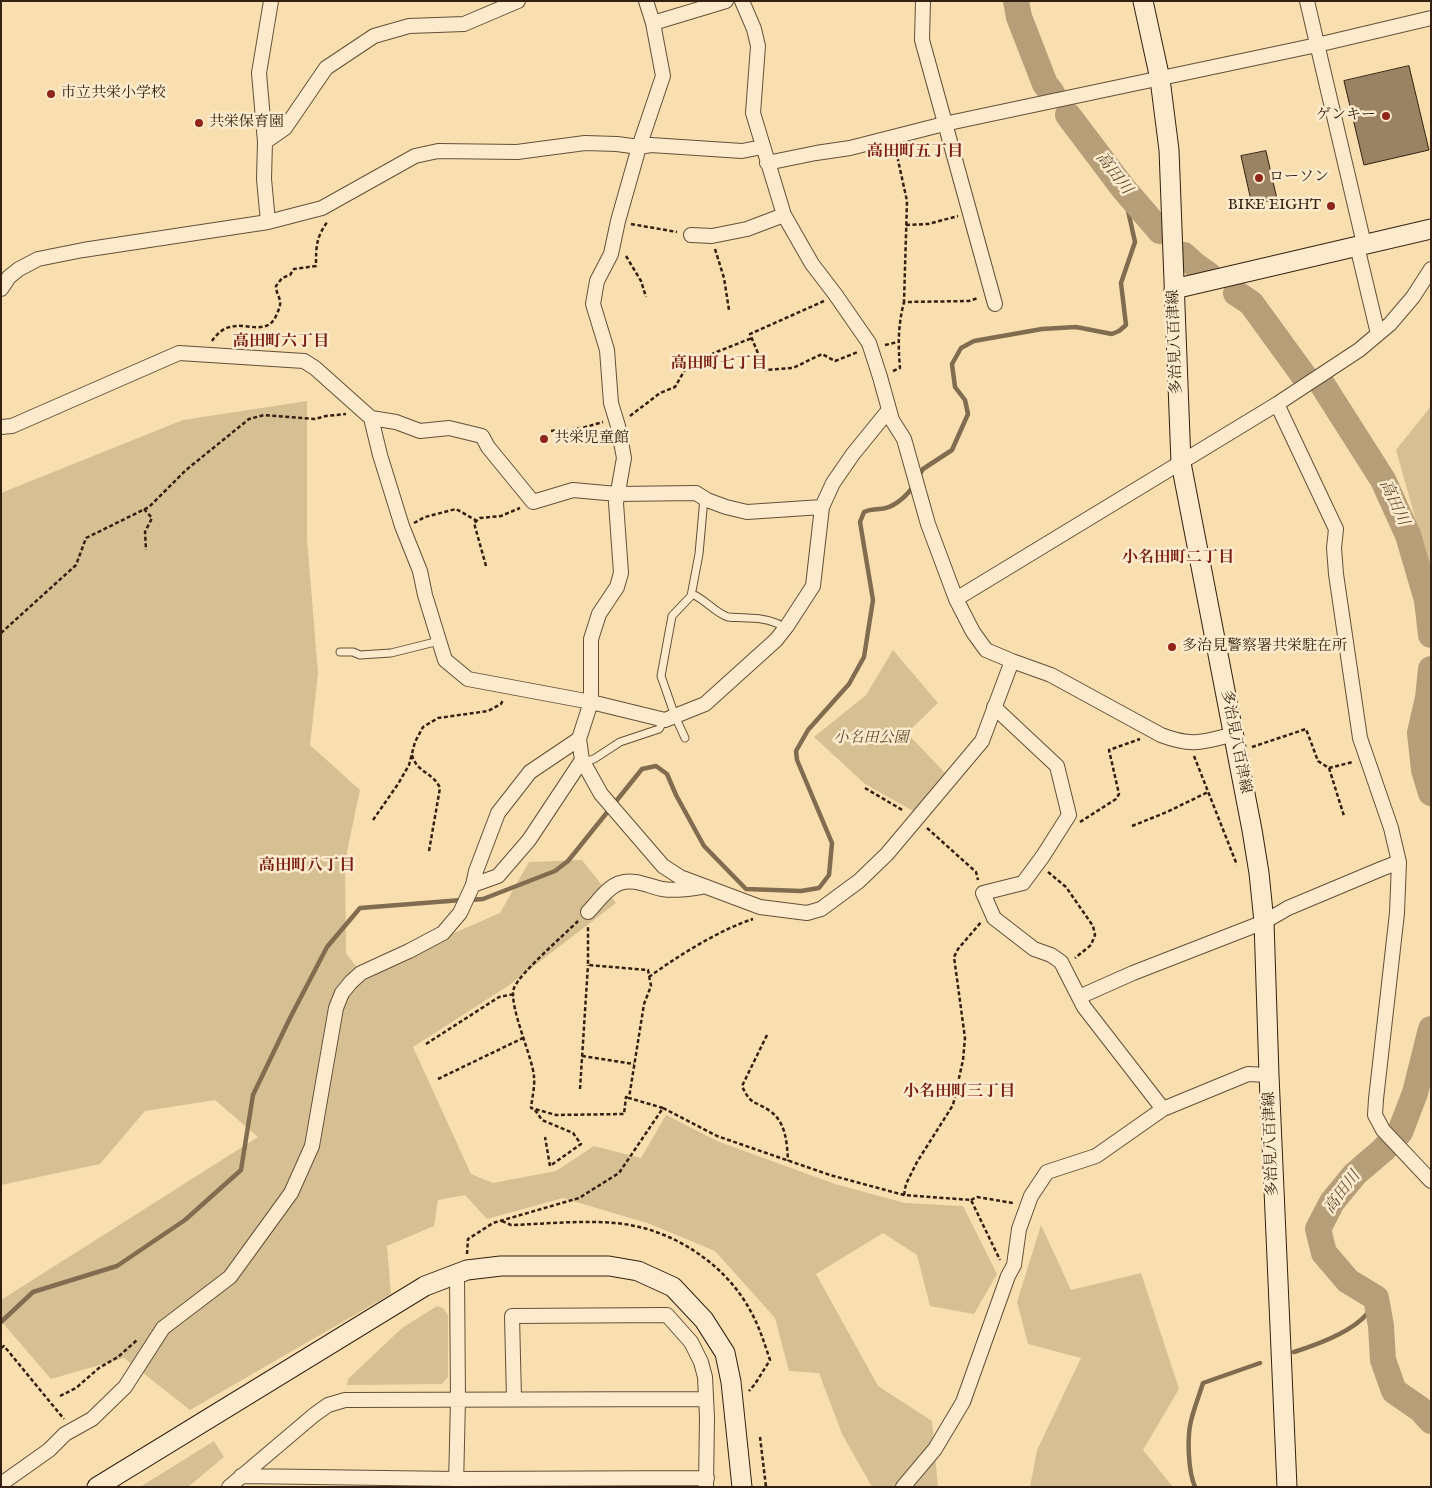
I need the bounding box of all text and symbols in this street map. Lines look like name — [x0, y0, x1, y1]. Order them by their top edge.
place label: 市立共栄小学校 — [61, 85, 166, 103]
marker: 市立共栄小学校 — [45, 88, 57, 100]
place label: ゲンキー — [1316, 107, 1376, 125]
marker: ゲンキー — [1380, 110, 1392, 122]
place label: 共栄保育園 — [209, 114, 284, 132]
marker: 共栄保育園 — [193, 117, 205, 129]
district label: 高田町五丁目 — [867, 143, 963, 163]
water label: 高田川 — [1091, 149, 1135, 199]
place label: ローソン — [1269, 169, 1329, 187]
marker: ローソン — [1253, 172, 1265, 184]
place label: BIKE EIGHT — [1228, 197, 1321, 215]
marker: BIKE EIGHT — [1325, 200, 1337, 212]
street label: 多治見八百津線 — [1165, 289, 1187, 395]
district label: 高田町六丁目 — [233, 333, 329, 353]
district label: 高田町七丁目 — [671, 355, 767, 375]
place label: 共栄児童館 — [554, 430, 629, 448]
marker: 共栄児童館 — [538, 433, 550, 445]
water label: 高田川 — [1374, 477, 1412, 529]
district label: 小名田町二丁目 — [1122, 549, 1234, 569]
place label: 多治見警察署共栄駐在所 — [1182, 638, 1347, 656]
marker: 多治見警察署共栄駐在所 — [1166, 641, 1178, 653]
street label: 多治見八百津線 — [1216, 689, 1254, 795]
park label: 小名田公園 — [834, 730, 908, 748]
district label: 高田町八丁目 — [259, 857, 355, 877]
district label: 小名田町三丁目 — [903, 1083, 1015, 1103]
street label: 多治見八百津線 — [1261, 1091, 1283, 1197]
water label: 高田川 — [1321, 1168, 1365, 1218]

